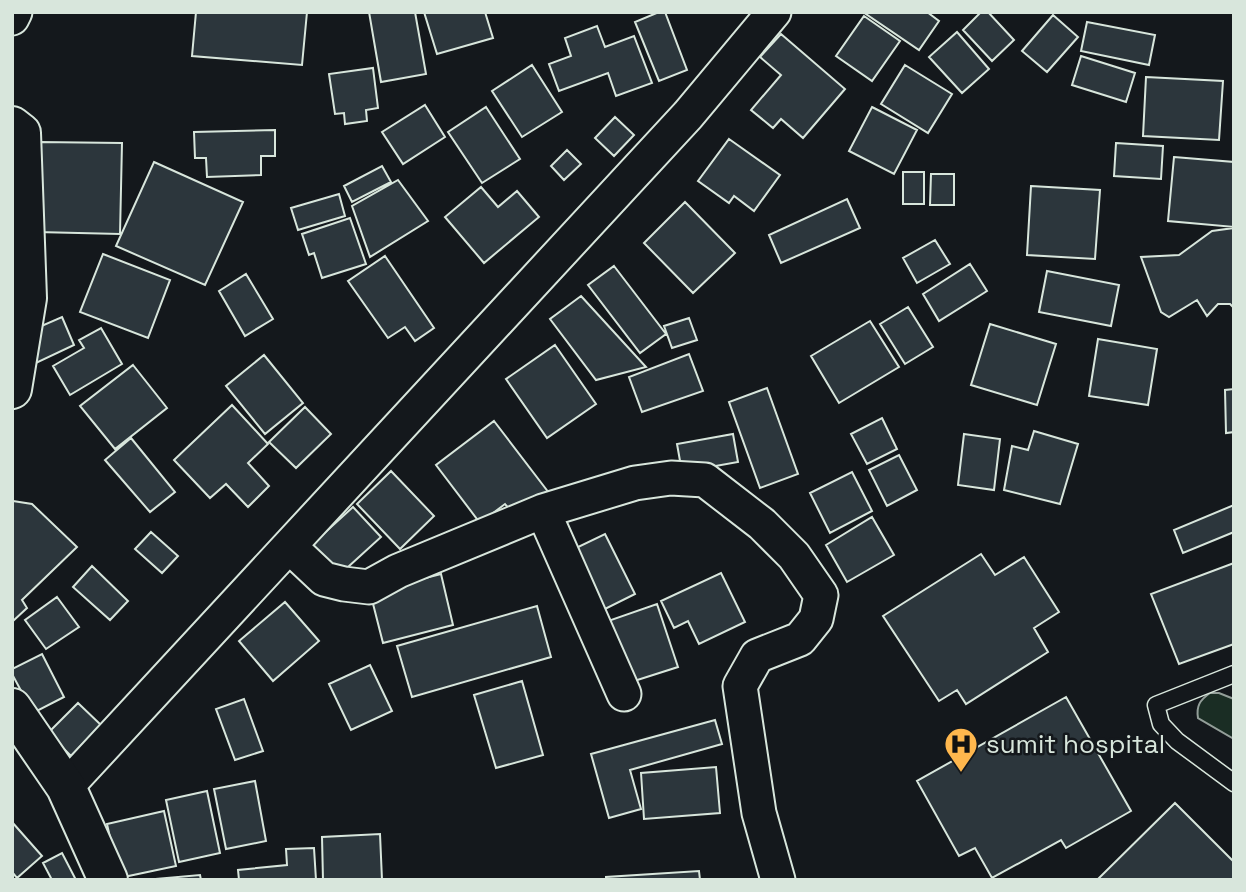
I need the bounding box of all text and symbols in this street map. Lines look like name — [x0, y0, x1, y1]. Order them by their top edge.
hospital icon: sumit hospital — [942, 725, 980, 774]
place label: sumit hospital — [986, 727, 1165, 761]

